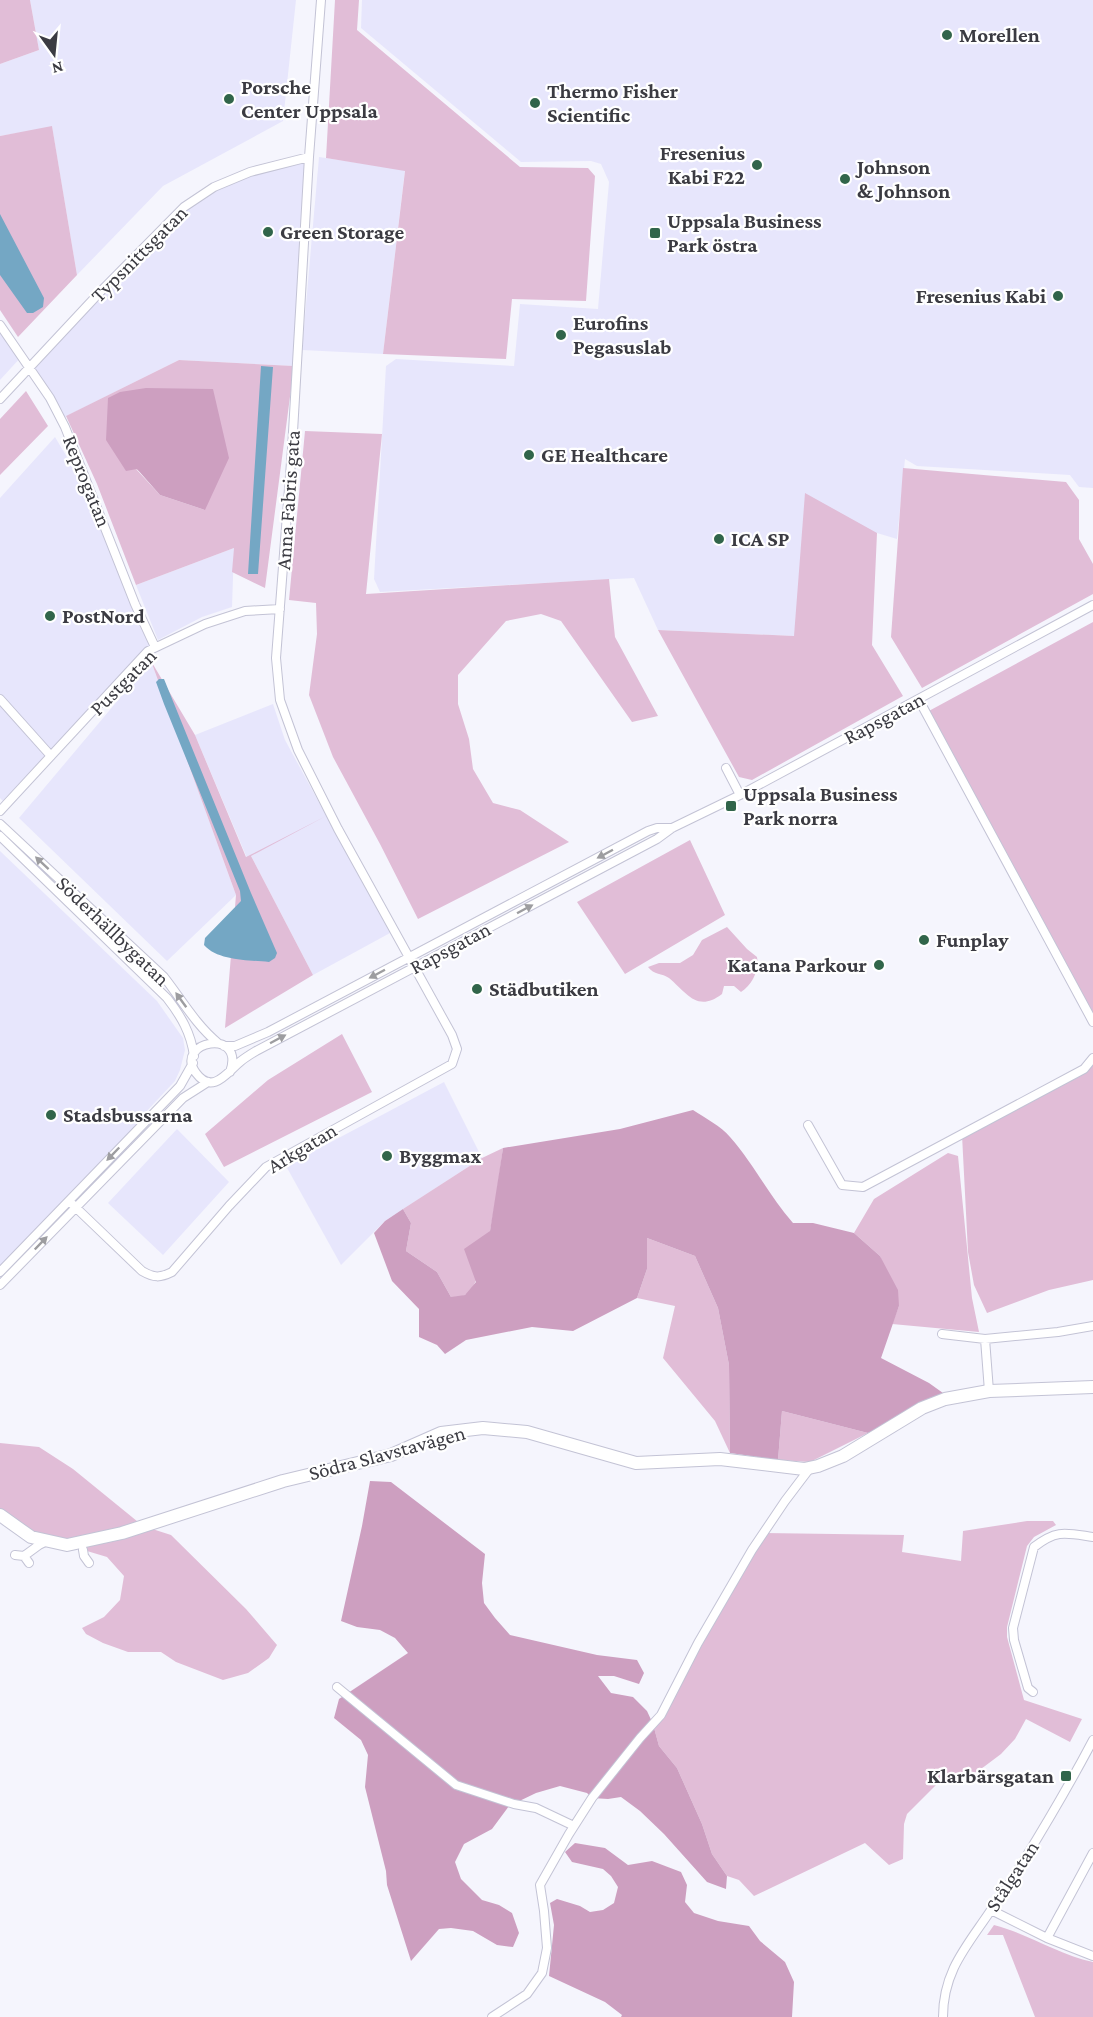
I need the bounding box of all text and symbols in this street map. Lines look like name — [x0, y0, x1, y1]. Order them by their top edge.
place label: Morellen — [959, 23, 1040, 47]
north arrow — [24, 24, 84, 84]
marker: Morellen — [940, 28, 954, 42]
text: N — [50, 58, 65, 78]
place label: Porsche Center Uppsala — [241, 75, 378, 123]
place label: Thermo Fisher Scientific — [547, 79, 679, 127]
marker: Porsche Center Uppsala — [222, 92, 236, 106]
marker: Thermo Fisher Scientific — [528, 96, 542, 110]
place label: Fresenius Kabi F22 — [660, 141, 745, 189]
place label: Johnson & Johnson — [855, 155, 950, 203]
marker: Fresenius Kabi F22 — [750, 158, 764, 172]
marker: Johnson & Johnson — [838, 172, 852, 186]
street label: Typsnittsgatan — [86, 201, 192, 307]
place label: Uppsala Business Park östra — [667, 209, 822, 257]
place label: Green Storage — [280, 220, 404, 244]
marker: Green Storage — [261, 225, 275, 239]
marker: Uppsala Business Park östra — [648, 226, 662, 240]
place label: Fresenius Kabi — [916, 284, 1046, 308]
marker: Fresenius Kabi — [1051, 289, 1065, 303]
place label: Eurofins Pegasuslab — [573, 311, 672, 359]
marker: Eurofins Pegasuslab — [554, 328, 568, 342]
street label: Anna Fabris gata — [271, 429, 305, 571]
street label: Reprogatan — [58, 432, 116, 530]
place label: GE Healthcare — [541, 443, 668, 467]
marker: GE Healthcare — [522, 448, 536, 462]
place label: ICA SP — [731, 527, 790, 551]
marker: ICA SP — [712, 532, 726, 546]
place label: PostNord — [62, 604, 145, 628]
marker: PostNord — [43, 609, 57, 623]
street label: Pustgatan — [85, 644, 161, 720]
street label: Rapsgatan — [839, 687, 929, 749]
place label: Uppsala Business Park norra — [743, 782, 898, 830]
marker: Uppsala Business Park norra — [724, 799, 738, 813]
one-way arrow — [596, 848, 614, 858]
one-way arrow — [35, 857, 50, 870]
street label: Söderhällbygatan — [52, 871, 174, 991]
one-way arrow — [517, 904, 534, 914]
street label: Rapsgatan — [405, 917, 495, 979]
place label: Funplay — [936, 928, 1009, 952]
marker: Funplay — [917, 933, 931, 947]
place label: Katana Parkour — [727, 953, 868, 977]
marker: Katana Parkour — [872, 958, 886, 972]
one-way arrow — [368, 969, 385, 979]
place label: Städbutiken — [489, 977, 599, 1001]
marker: Städbutiken — [470, 982, 484, 996]
one-way arrow — [175, 992, 187, 1008]
one-way arrow — [270, 1034, 287, 1044]
place label: Stadsbussarna — [63, 1103, 193, 1127]
marker: Stadsbussarna — [44, 1108, 58, 1122]
street label: Arkgatan — [263, 1118, 341, 1178]
place label: Byggmax — [399, 1144, 482, 1168]
one-way arrow — [107, 1146, 121, 1160]
marker: Byggmax — [380, 1149, 394, 1163]
one-way arrow — [34, 1235, 48, 1250]
street label: Södra Slavstavägen — [306, 1421, 468, 1485]
place label: Klarbärsgatan — [927, 1764, 1054, 1788]
marker: Klarbärsgatan — [1059, 1769, 1073, 1783]
street label: Stålgatan — [980, 1836, 1044, 1916]

